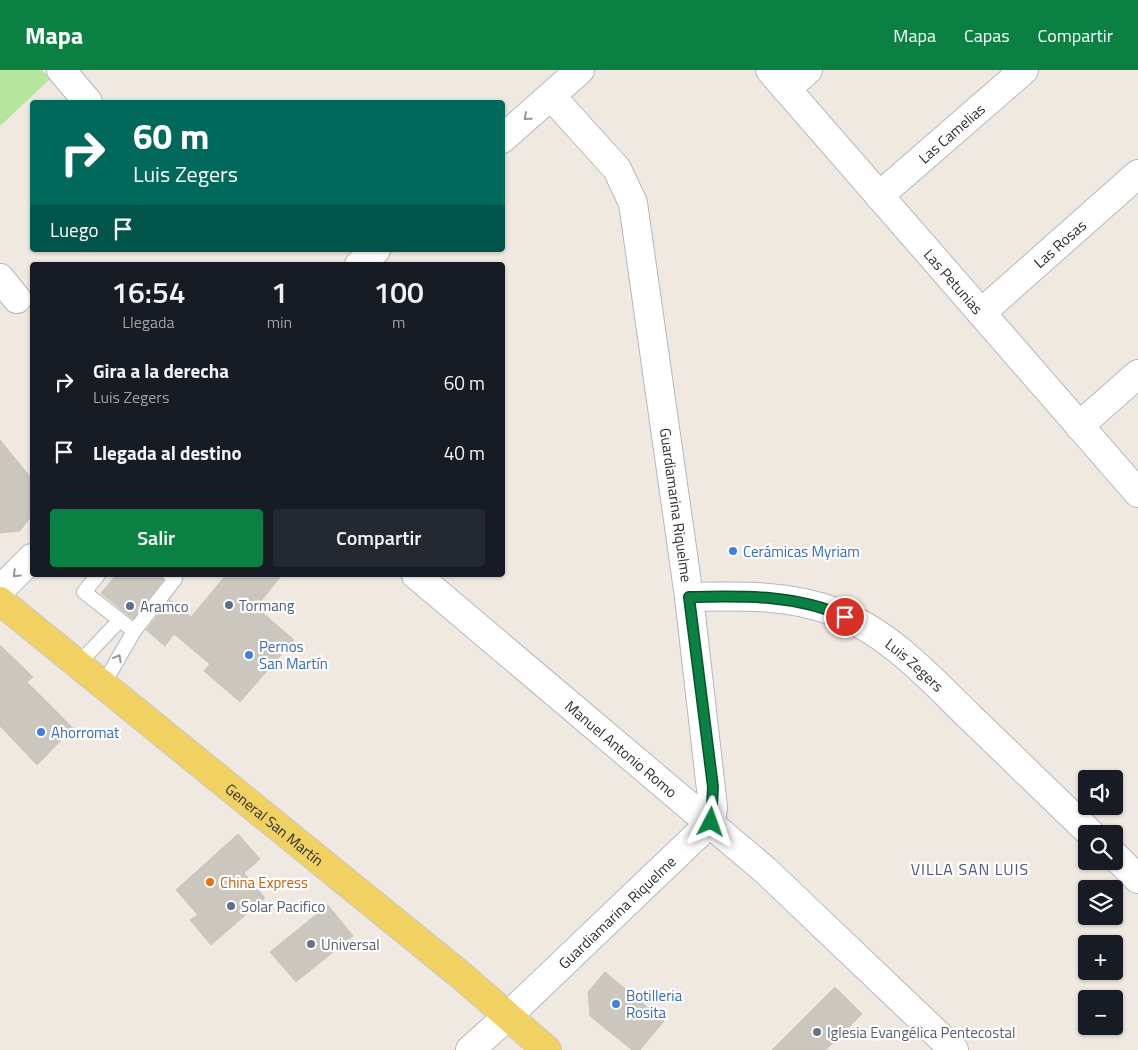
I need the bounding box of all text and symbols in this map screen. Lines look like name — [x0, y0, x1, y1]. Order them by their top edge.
text: Mapa — [25, 17, 83, 53]
text: Mapa — [893, 22, 936, 49]
text: Capas — [964, 22, 1010, 49]
text: Compartir — [1038, 22, 1113, 49]
street label: Las Camelias — [913, 97, 990, 169]
text: 60 m — [133, 109, 209, 163]
one-way arrow — [523, 112, 532, 121]
icon: right — [50, 120, 115, 185]
text: Luis Zegers — [133, 157, 238, 191]
street label: Las Rosas — [1028, 214, 1091, 273]
text: Luego — [50, 215, 99, 244]
icon: arrive — [109, 215, 137, 243]
street label: Las Petunias — [919, 243, 989, 319]
text: 16:54 — [111, 269, 186, 315]
text: 1 — [271, 269, 288, 315]
text: 100 — [373, 269, 424, 315]
text: Llegada — [122, 310, 174, 334]
text: min — [267, 310, 292, 334]
text: m — [392, 310, 405, 334]
text: Gira a la derecha — [93, 356, 229, 385]
icon: right — [50, 368, 78, 396]
text: 60 m — [444, 368, 485, 397]
text: Luis Zegers — [93, 385, 169, 409]
street label: Guardiamarina Riquelme — [654, 426, 698, 584]
icon: arrive — [50, 438, 78, 466]
text: Llegada al destino — [93, 438, 242, 467]
text: 40 m — [444, 438, 485, 467]
button: Salir — [50, 509, 263, 567]
button: Compartir — [273, 509, 485, 567]
place label: Cerámicas Myriam — [743, 540, 860, 563]
marker: Cerámicas Myriam — [727, 545, 739, 557]
one-way arrow — [13, 568, 22, 577]
place label: Tormang — [239, 594, 295, 617]
place label: Aramco — [140, 595, 189, 618]
pin — [824, 596, 866, 638]
marker: Tormang — [223, 599, 235, 611]
marker: Aramco — [124, 600, 136, 612]
icon: arrive — [831, 603, 859, 631]
street label: Luis Zegers — [881, 632, 949, 697]
place label: Pernos San Martín — [259, 635, 328, 675]
marker: Pernos San Martín — [243, 649, 255, 661]
one-way arrow — [112, 654, 122, 663]
street label: Manuel Antonio Romo — [560, 694, 683, 803]
place label: Ahorromat — [51, 721, 120, 744]
marker: Ahorromat — [35, 726, 47, 738]
map controls — [1078, 770, 1123, 1035]
button: sound — [1078, 770, 1123, 815]
street label: General San Martín — [221, 777, 329, 871]
position arrow — [684, 795, 736, 847]
button: search — [1078, 825, 1123, 870]
street label: Guardiamarina Riquelme — [553, 850, 681, 974]
district label: VILLA SAN LUIS — [911, 857, 1029, 881]
place label: China Express — [220, 871, 308, 894]
marker: China Express — [204, 876, 216, 888]
button: layers — [1078, 880, 1123, 925]
place label: Solar Pacifico — [241, 895, 325, 918]
marker: Solar Pacifico — [225, 900, 237, 912]
place label: Universal — [321, 933, 380, 956]
button: + — [1078, 935, 1123, 980]
marker: Universal — [305, 938, 317, 950]
place label: Botilleria Rosita — [626, 984, 683, 1024]
button: − — [1078, 990, 1123, 1035]
marker: Botilleria Rosita — [610, 998, 622, 1010]
place label: Iglesia Evangélica Pentecostal — [827, 1021, 1015, 1044]
marker: Iglesia Evangélica Pentecostal — [811, 1026, 823, 1038]

